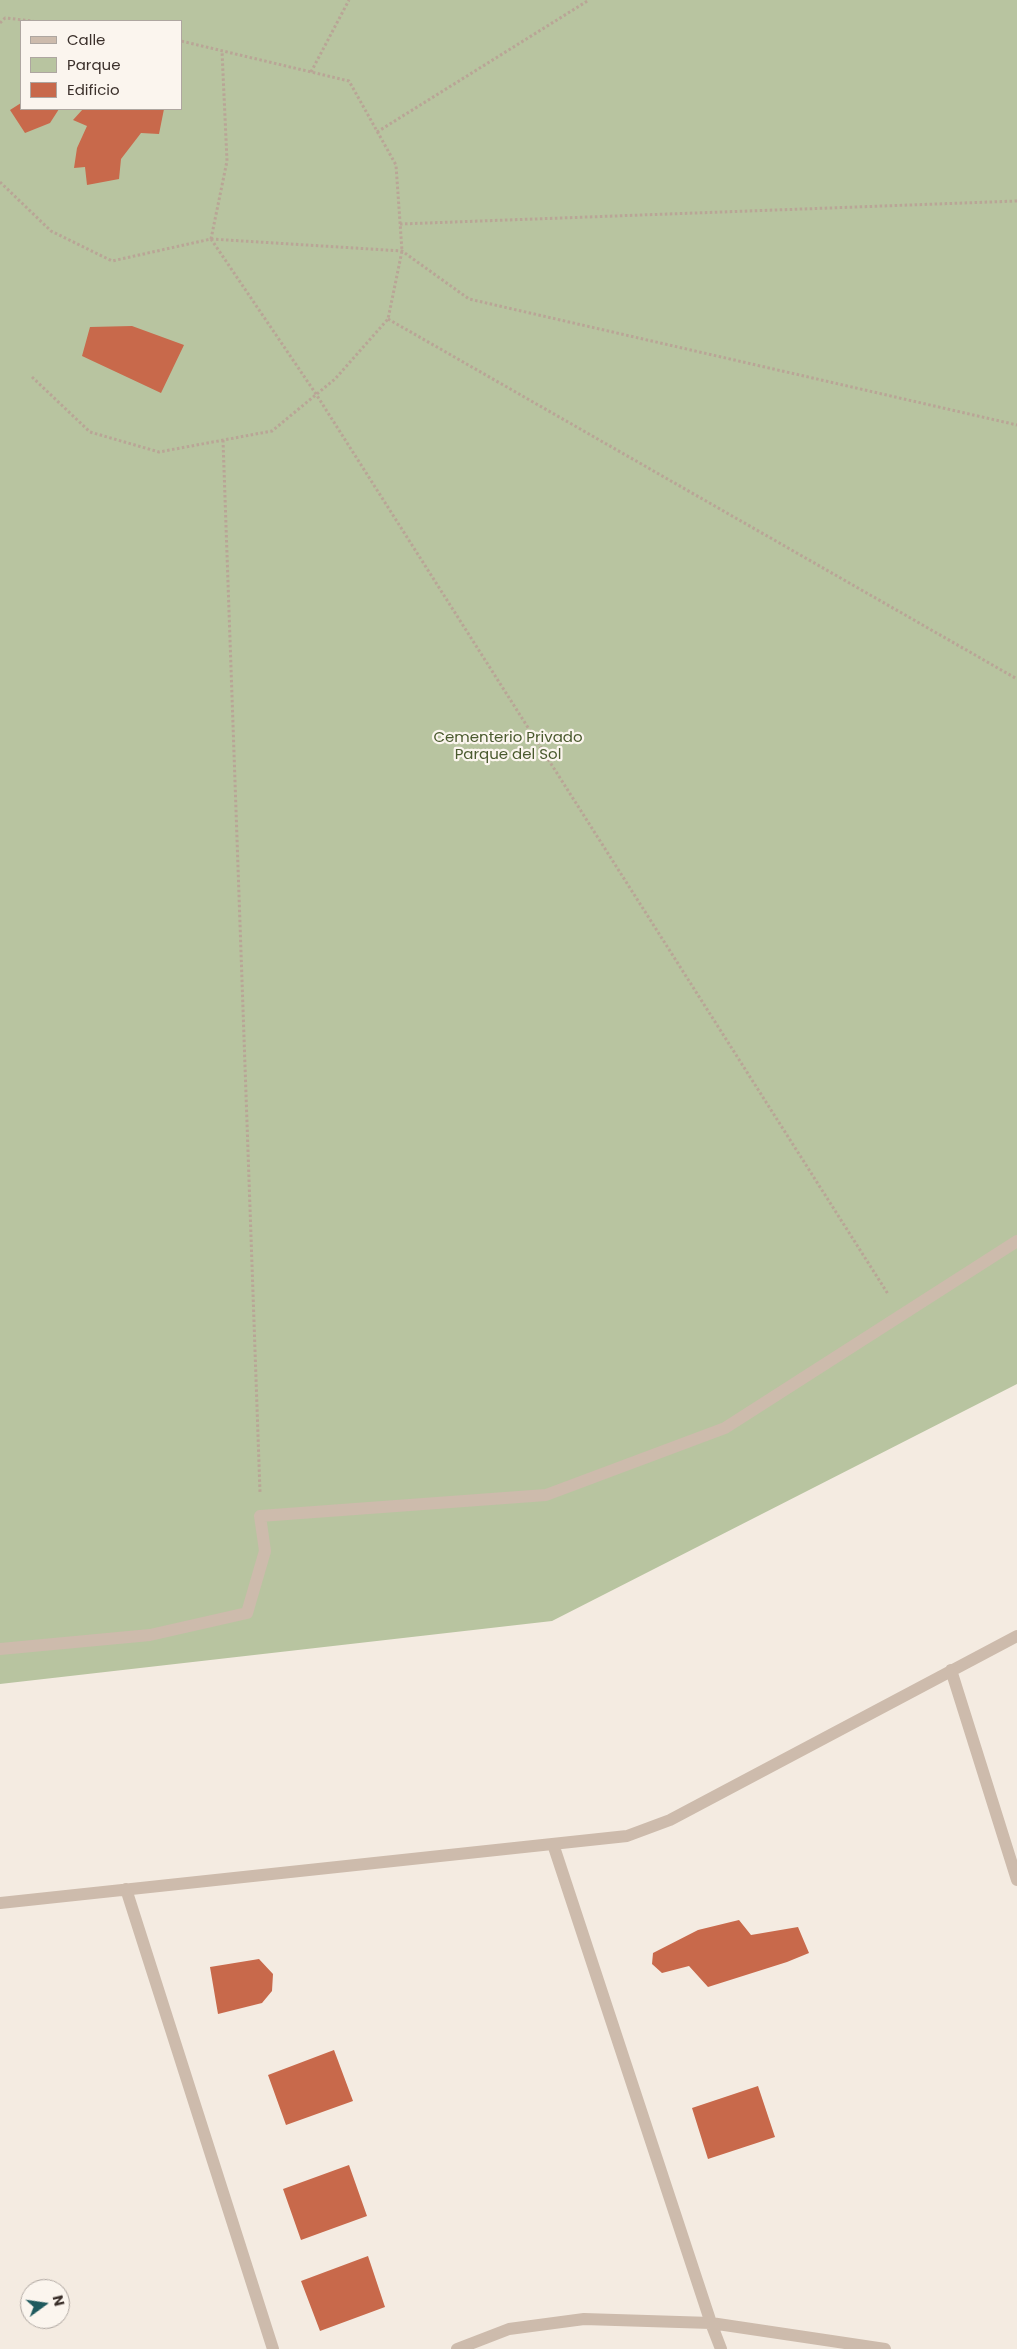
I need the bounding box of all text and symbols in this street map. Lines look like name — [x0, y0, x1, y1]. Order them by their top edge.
legend — [20, 20, 182, 110]
text: Calle — [67, 29, 105, 50]
text: Parque — [67, 54, 120, 75]
text: Edificio — [67, 79, 120, 100]
park label: Cementerio Privado Parque del Sol — [433, 729, 583, 764]
north arrow — [20, 2279, 70, 2329]
text: N — [48, 2293, 70, 2308]

